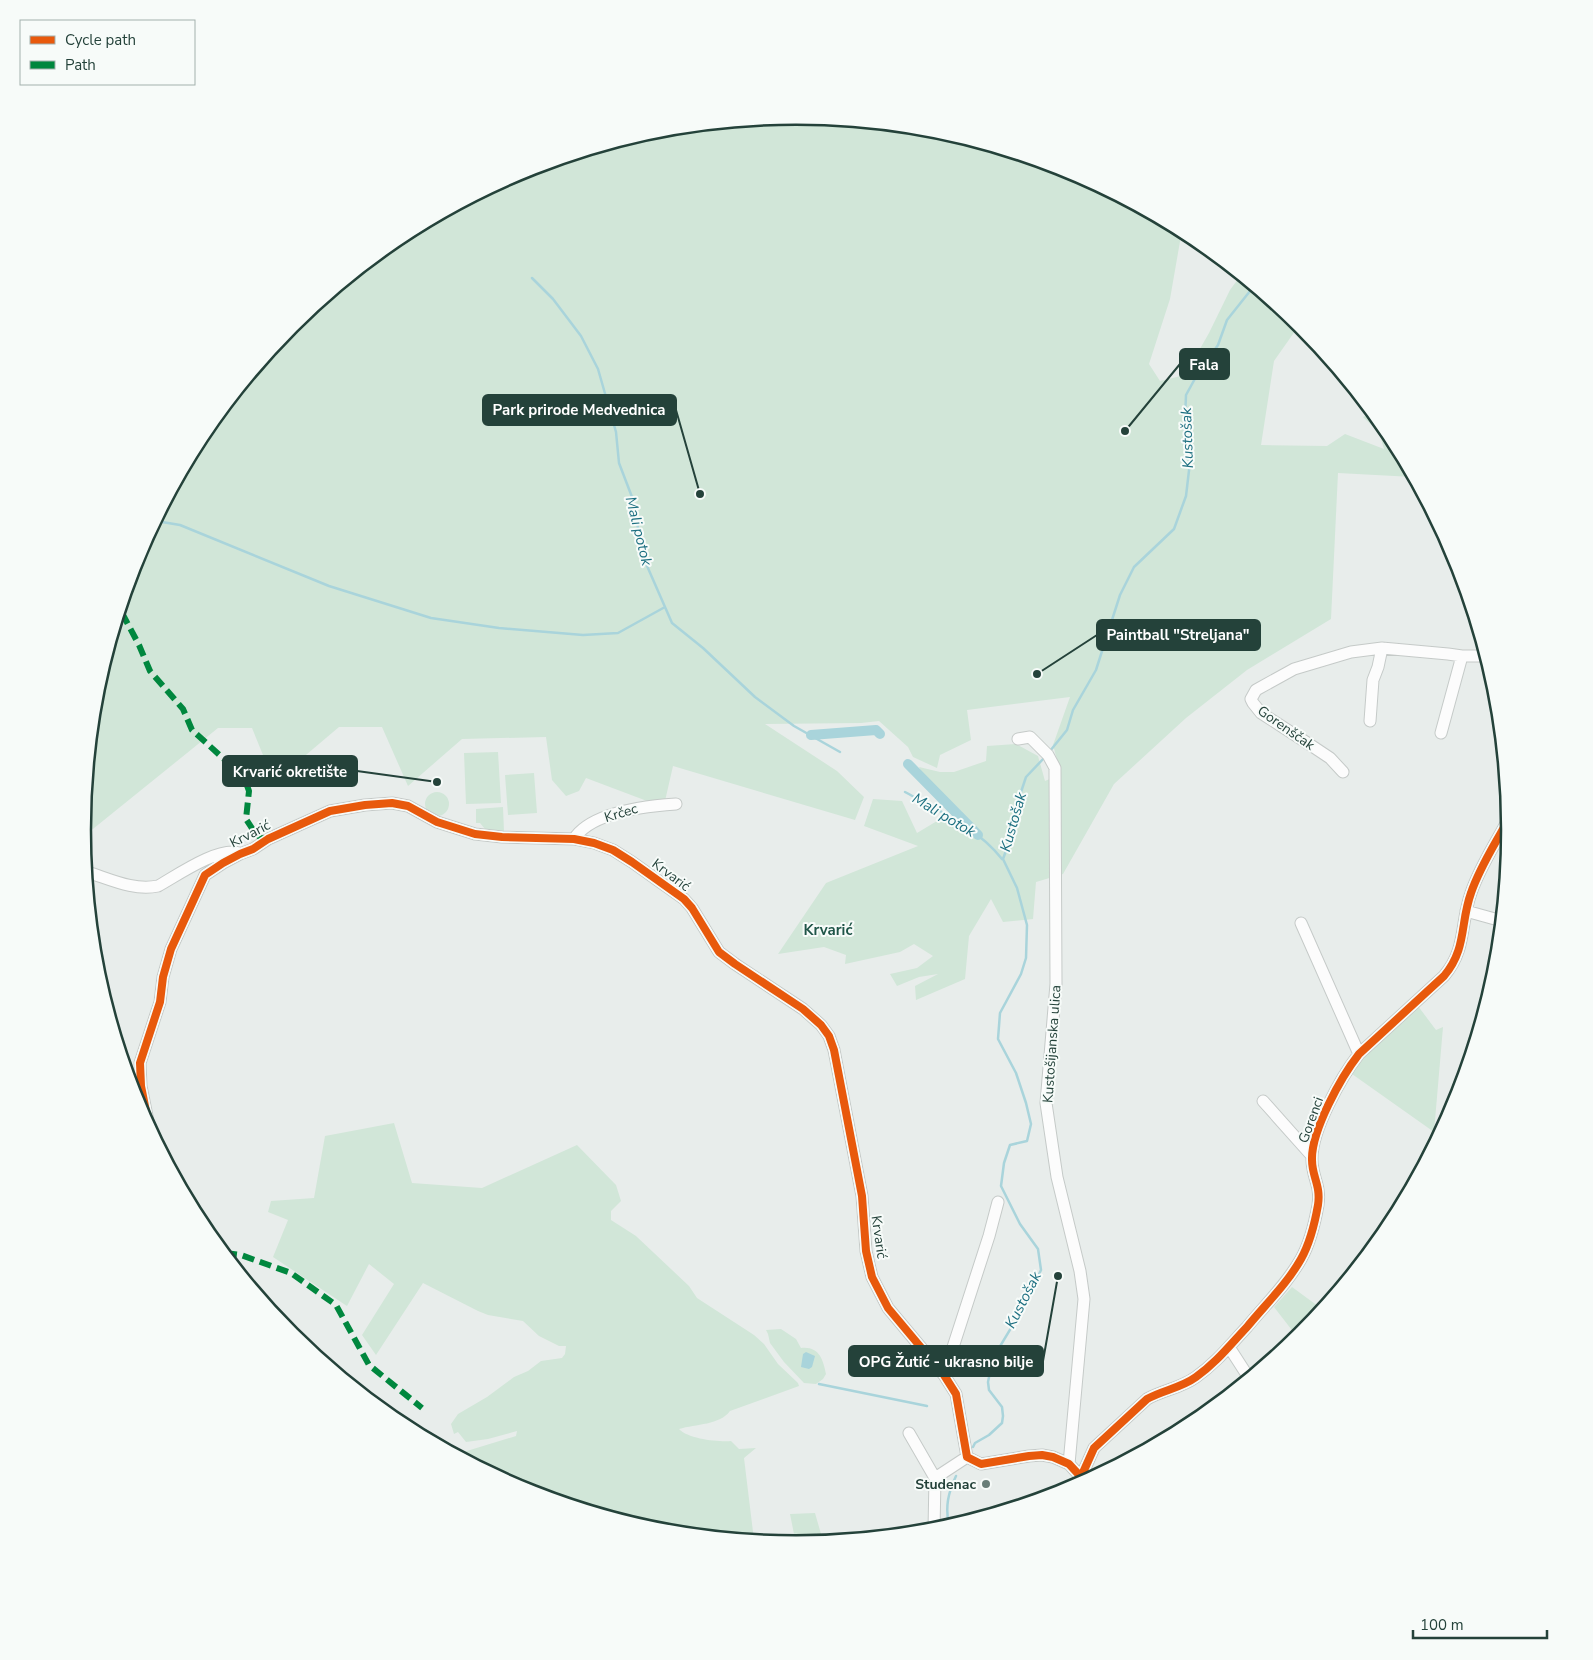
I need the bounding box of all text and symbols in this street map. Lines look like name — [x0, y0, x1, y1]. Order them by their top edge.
legend — [20, 20, 195, 85]
text: Cycle path — [65, 30, 136, 50]
text: Path — [65, 55, 96, 75]
callout: Fala — [1180, 349, 1229, 379]
text: Fala — [1189, 355, 1219, 375]
callout: Park prirode Medvednica — [483, 395, 676, 425]
text: Park prirode Medvednica — [493, 400, 665, 420]
water label: Kustošak — [1176, 407, 1198, 469]
water label: Mali potok — [621, 494, 657, 568]
callout: Paintball "Streljana" — [1097, 620, 1260, 650]
text: Paintball "Streljana" — [1106, 625, 1250, 645]
street label: Gorenščak — [1254, 701, 1319, 755]
callout: Krvarić okretište — [223, 756, 357, 786]
text: Krvarić okretište — [233, 762, 347, 782]
water label: Mali potok — [909, 788, 980, 842]
water label: Kustošak — [995, 789, 1031, 854]
street label: Krčec — [602, 799, 640, 827]
street label: Krvarić — [226, 815, 274, 852]
street label: Krvarić — [648, 854, 694, 896]
district label: Krvarić — [803, 920, 853, 940]
street label: Kustošijanska ulica — [1038, 984, 1066, 1104]
street label: Gorenci — [1294, 1094, 1328, 1146]
street label: Krvarić — [867, 1214, 892, 1260]
water label: Kustošak — [1000, 1268, 1046, 1332]
callout: OPG Žutić - ukrasno bilje — [849, 1346, 1043, 1376]
text: OPG Žutić - ukrasno bilje — [859, 1352, 1033, 1372]
place label: Studenac — [915, 1475, 976, 1494]
marker: Studenac — [980, 1478, 992, 1490]
scale bar — [1413, 1608, 1547, 1640]
text: 100 m — [1420, 1615, 1464, 1635]

